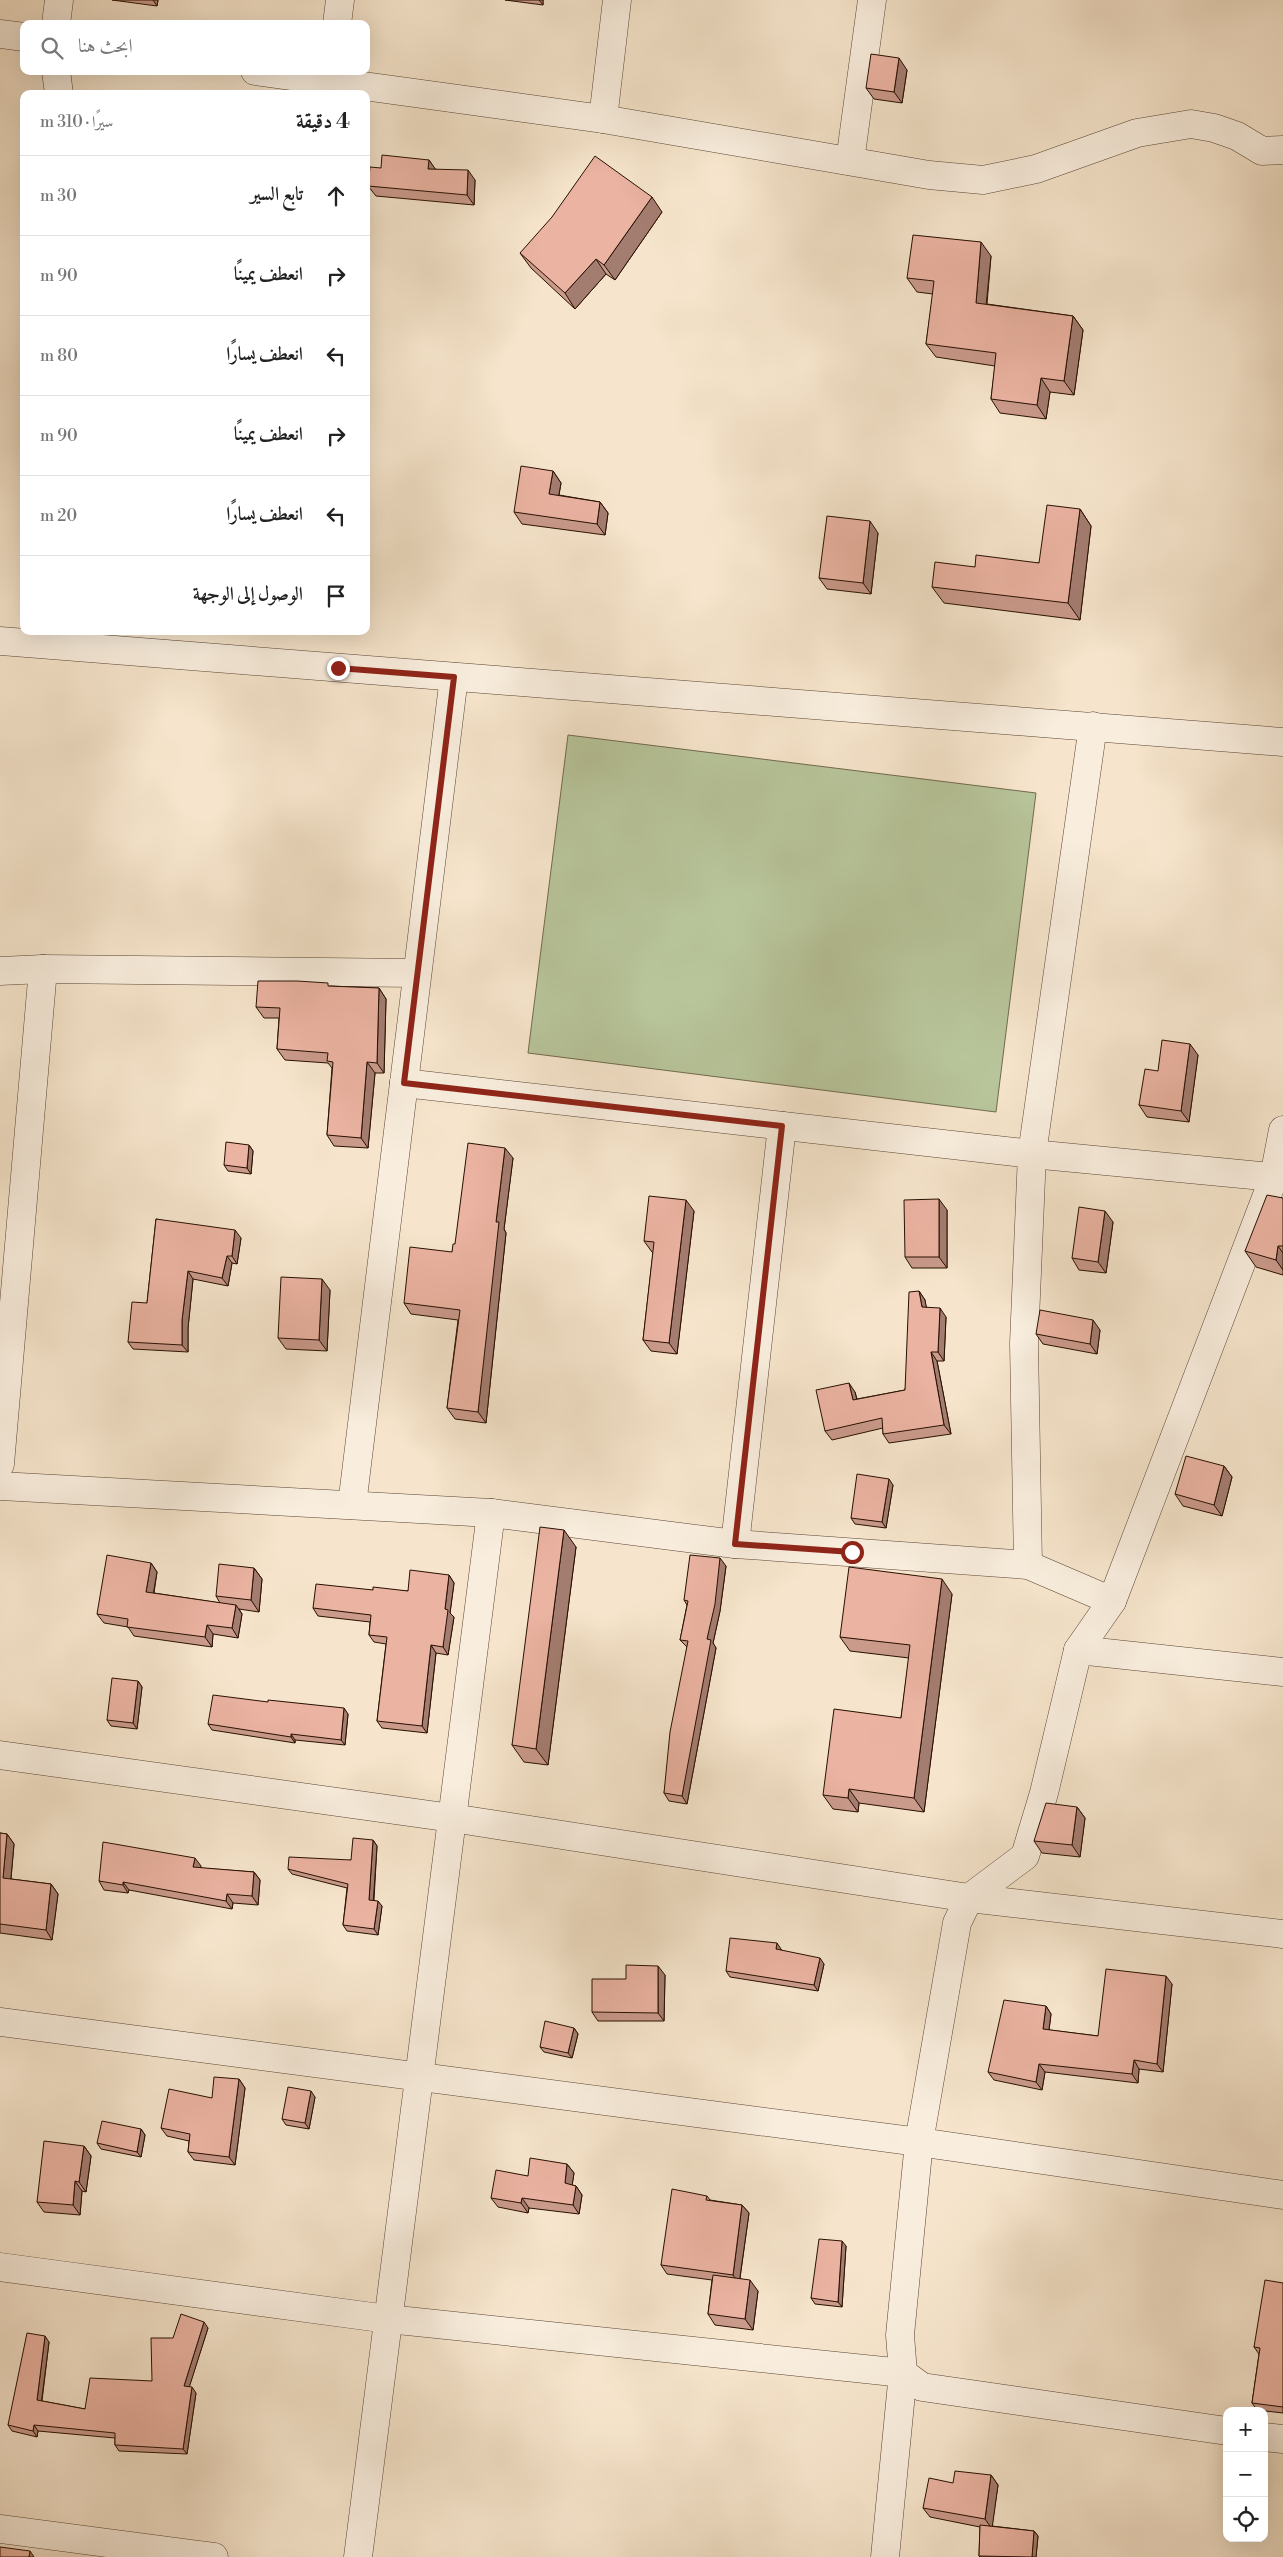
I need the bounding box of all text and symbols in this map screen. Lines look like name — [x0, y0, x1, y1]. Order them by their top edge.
search box — [20, 20, 370, 75]
icon: search — [38, 34, 66, 62]
text: ابحث هنا — [78, 34, 133, 58]
text: 4 دقيقة — [296, 109, 350, 135]
text: سيرًا · 310 m — [40, 112, 113, 132]
text: تابع السير — [250, 182, 303, 206]
icon: ahead — [322, 182, 350, 210]
text: 30 m — [40, 186, 77, 206]
text: انعطف يمينًا — [234, 262, 303, 286]
icon: right — [322, 262, 350, 290]
text: 90 m — [40, 266, 78, 286]
text: انعطف يسارًا — [226, 342, 303, 366]
icon: left — [322, 342, 350, 370]
text: 80 m — [40, 346, 78, 366]
text: انعطف يمينًا — [234, 422, 303, 446]
icon: right — [322, 422, 350, 450]
text: 90 m — [40, 426, 78, 446]
text: انعطف يسارًا — [226, 502, 303, 526]
icon: left — [322, 502, 350, 530]
text: 20 m — [40, 506, 77, 526]
text: الوصول إلى الوجهة — [193, 582, 303, 606]
icon: arrive — [322, 582, 350, 610]
route end — [327, 657, 350, 680]
route start — [841, 1541, 864, 1564]
map controls — [1223, 2407, 1268, 2542]
button: + — [1223, 2407, 1268, 2452]
button: − — [1223, 2452, 1268, 2497]
button: locate — [1223, 2497, 1268, 2542]

